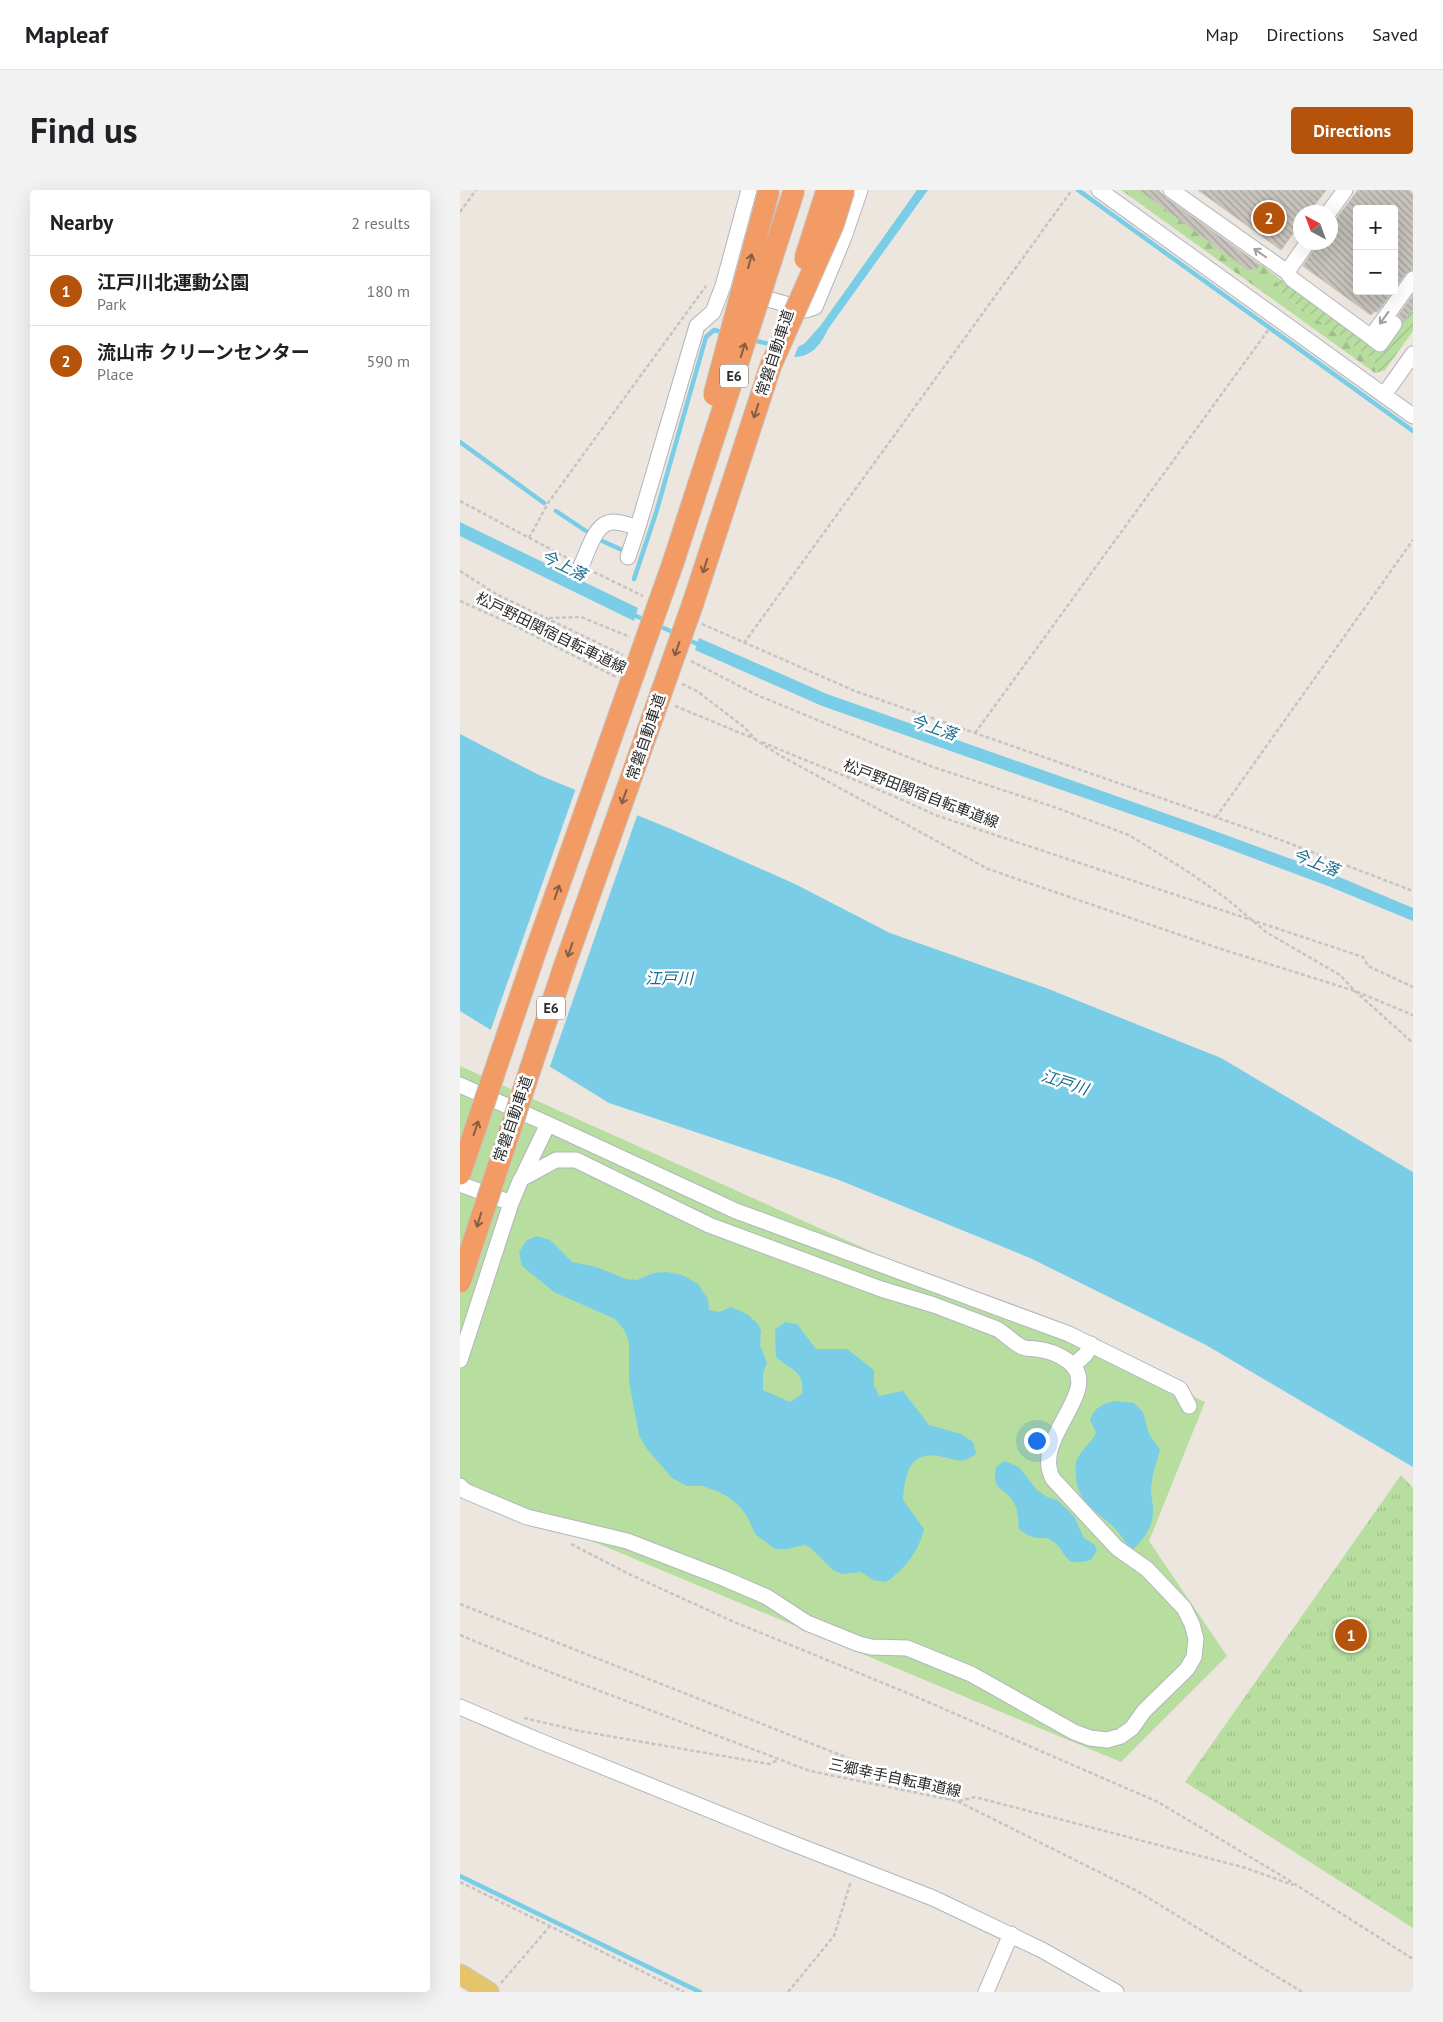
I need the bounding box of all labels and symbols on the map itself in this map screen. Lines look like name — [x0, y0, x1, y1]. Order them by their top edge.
pin: 2 — [1253, 199, 1285, 237]
north arrow — [1293, 205, 1338, 250]
one-way arrow — [1254, 248, 1268, 258]
one-way arrow — [745, 253, 755, 269]
street label: 常磐自動車道 — [752, 307, 797, 399]
one-way arrow — [1379, 311, 1390, 325]
one-way arrow — [738, 342, 748, 358]
road number: E6 — [720, 365, 748, 388]
one-way arrow — [751, 403, 760, 419]
water label: 今上落 — [538, 545, 593, 586]
one-way arrow — [700, 558, 709, 573]
street label: 松戸野田関宿自転車道線 — [473, 588, 630, 677]
one-way arrow — [672, 641, 681, 656]
street label: 常磐自動車道 — [622, 691, 669, 782]
water label: 今上落 — [908, 710, 963, 745]
street label: 松戸野田関宿自転車道線 — [841, 755, 1002, 832]
one-way arrow — [619, 789, 629, 805]
water label: 今上落 — [1290, 844, 1345, 881]
one-way arrow — [553, 884, 562, 900]
one-way arrow — [565, 942, 575, 958]
water label: 江戸川 — [645, 968, 695, 988]
road number: E6 — [537, 996, 565, 1020]
water label: 江戸川 — [1039, 1065, 1093, 1100]
street label: 常磐自動車道 — [489, 1073, 536, 1164]
one-way arrow — [472, 1121, 481, 1136]
one-way arrow — [474, 1212, 484, 1228]
your location — [1024, 1428, 1050, 1454]
pin: 1 — [1335, 1616, 1367, 1654]
street label: 三郷幸手自転車道線 — [827, 1754, 963, 1801]

